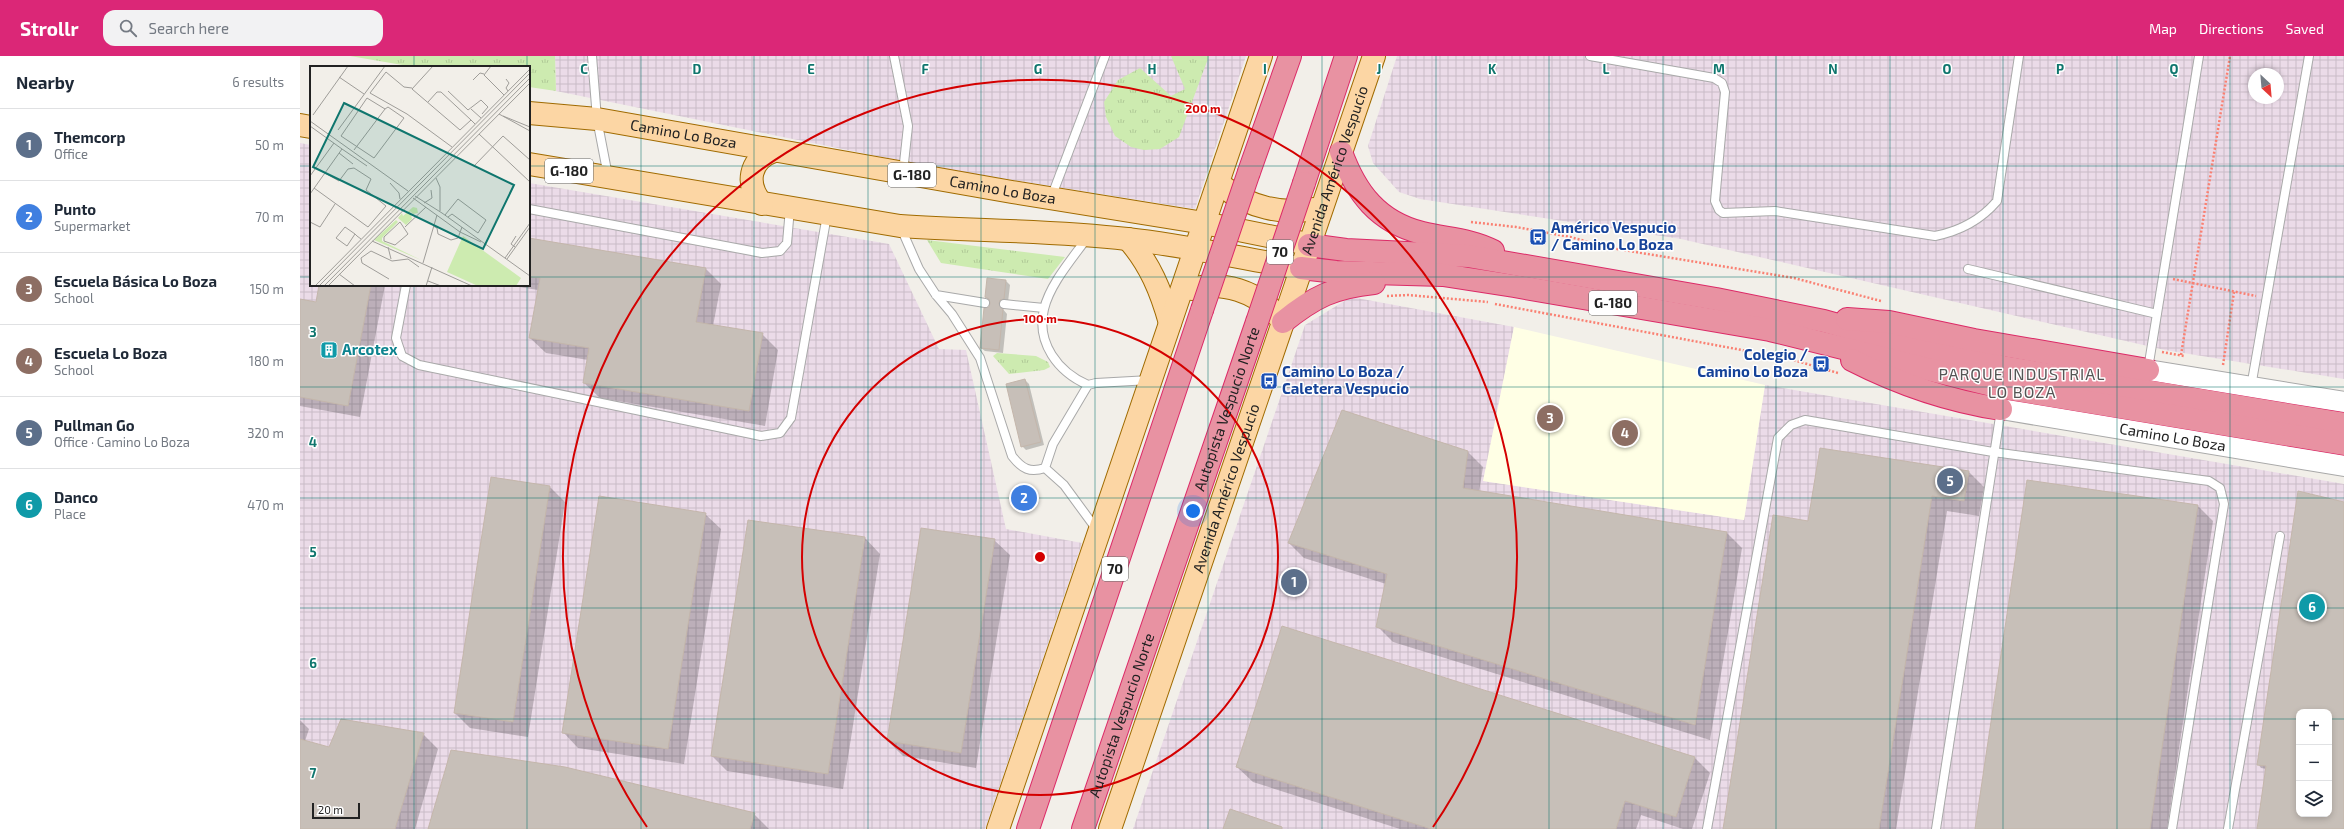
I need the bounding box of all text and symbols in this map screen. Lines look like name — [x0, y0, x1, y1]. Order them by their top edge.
search box — [103, 10, 383, 46]
text: Strollr — [20, 17, 79, 40]
icon: search — [117, 17, 139, 39]
text: Search here — [149, 19, 229, 37]
text: Map — [2149, 20, 2177, 37]
text: Directions — [2199, 20, 2264, 37]
text: Saved — [2286, 20, 2324, 37]
text: C — [580, 61, 588, 77]
text: D — [693, 61, 702, 77]
text: E — [807, 61, 815, 77]
text: F — [921, 61, 929, 77]
text: G — [1034, 61, 1042, 77]
text: H — [1148, 61, 1157, 77]
text: I — [1263, 61, 1267, 77]
text: J — [1377, 61, 1381, 77]
text: K — [1488, 61, 1497, 77]
text: L — [1603, 61, 1610, 77]
text: M — [1713, 61, 1725, 77]
text: N — [1828, 61, 1838, 77]
text: O — [1943, 61, 1952, 77]
text: P — [2056, 61, 2064, 77]
text: Q — [2170, 61, 2179, 78]
inset map — [310, 66, 530, 286]
north arrow — [2248, 68, 2284, 104]
text: Nearby — [16, 72, 74, 92]
text: 6 results — [232, 74, 284, 90]
street label: Avenida Américo Vespucio — [1297, 83, 1371, 257]
text: 200 m — [1185, 101, 1221, 115]
street label: Camino Lo Boza — [629, 115, 738, 151]
text: Themcorp — [54, 128, 126, 146]
text: 1 — [26, 137, 32, 153]
text: 50 m — [255, 137, 284, 153]
text: Office — [54, 146, 88, 162]
road number: G-180 — [545, 159, 593, 183]
road number: G-180 — [888, 163, 936, 187]
street label: Camino Lo Boza — [948, 171, 1057, 207]
text: Punto — [54, 200, 96, 218]
text: 2 — [25, 209, 33, 225]
text: 70 m — [255, 209, 284, 225]
text: Supermarket — [54, 218, 131, 234]
place label: Américo Vespucio / Camino Lo Boza — [1551, 218, 1676, 253]
bus stop icon: Américo Vespucio / Camino Lo Boza — [1528, 227, 1548, 247]
road number: 70 — [1267, 240, 1293, 264]
text: Escuela Básica Lo Boza — [54, 272, 217, 290]
text: 3 — [25, 281, 33, 297]
text: 150 m — [250, 281, 284, 297]
text: School — [54, 290, 94, 306]
road number: G-180 — [1589, 291, 1637, 315]
text: 100 m — [1023, 311, 1057, 325]
text: 3 — [309, 324, 317, 340]
street label: Autopista Vespucio Norte — [1190, 324, 1263, 493]
building icon: Arcotex — [319, 340, 339, 360]
place label: Arcotex — [342, 340, 398, 358]
text: Escuela Lo Boza — [54, 344, 167, 362]
place label: Colegio / Camino Lo Boza — [1697, 345, 1808, 380]
text: 4 — [25, 353, 33, 369]
text: 180 m — [249, 353, 284, 369]
bus stop icon: Colegio / Camino Lo Boza — [1811, 354, 1831, 374]
text: School — [54, 362, 94, 378]
place label: Camino Lo Boza / Caletera Vespucio — [1282, 362, 1409, 397]
district label: PARQUE INDUSTRIAL LO BOZA — [1939, 364, 2105, 401]
bus stop icon: Camino Lo Boza / Caletera Vespucio — [1259, 371, 1279, 391]
street label: Avenida Américo Vespucio — [1188, 401, 1263, 575]
pin: 3 — [1537, 403, 1563, 433]
text: Pullman Go — [54, 416, 135, 434]
pin: 4 — [1612, 418, 1638, 448]
street label: Camino Lo Boza — [2118, 419, 2227, 454]
text: 5 — [25, 425, 33, 441]
text: 320 m — [247, 425, 284, 441]
text: Office · Camino Lo Boza — [54, 434, 190, 450]
text: 4 — [309, 434, 317, 450]
pin: 5 — [1937, 466, 1963, 496]
pin: 2 — [1011, 483, 1037, 513]
text: Danco — [54, 488, 98, 506]
text: 6 — [25, 497, 33, 513]
text: 470 m — [247, 497, 284, 513]
your location — [1183, 501, 1203, 521]
text: Place — [54, 506, 86, 522]
text: 5 — [309, 544, 317, 560]
centre of rings — [1033, 550, 1047, 564]
road number: 70 — [1102, 557, 1128, 581]
pin: 1 — [1281, 567, 1307, 597]
pin: 6 — [2299, 592, 2325, 622]
street label: Autopista Vespucio Norte — [1084, 631, 1158, 800]
text: 6 — [309, 655, 317, 671]
map controls — [2296, 709, 2332, 817]
button: + — [2296, 709, 2332, 745]
button: − — [2296, 745, 2332, 781]
text: 7 — [310, 765, 317, 781]
button: layers — [2296, 781, 2332, 817]
scale bar — [312, 801, 360, 820]
text: 20 m — [318, 803, 343, 816]

